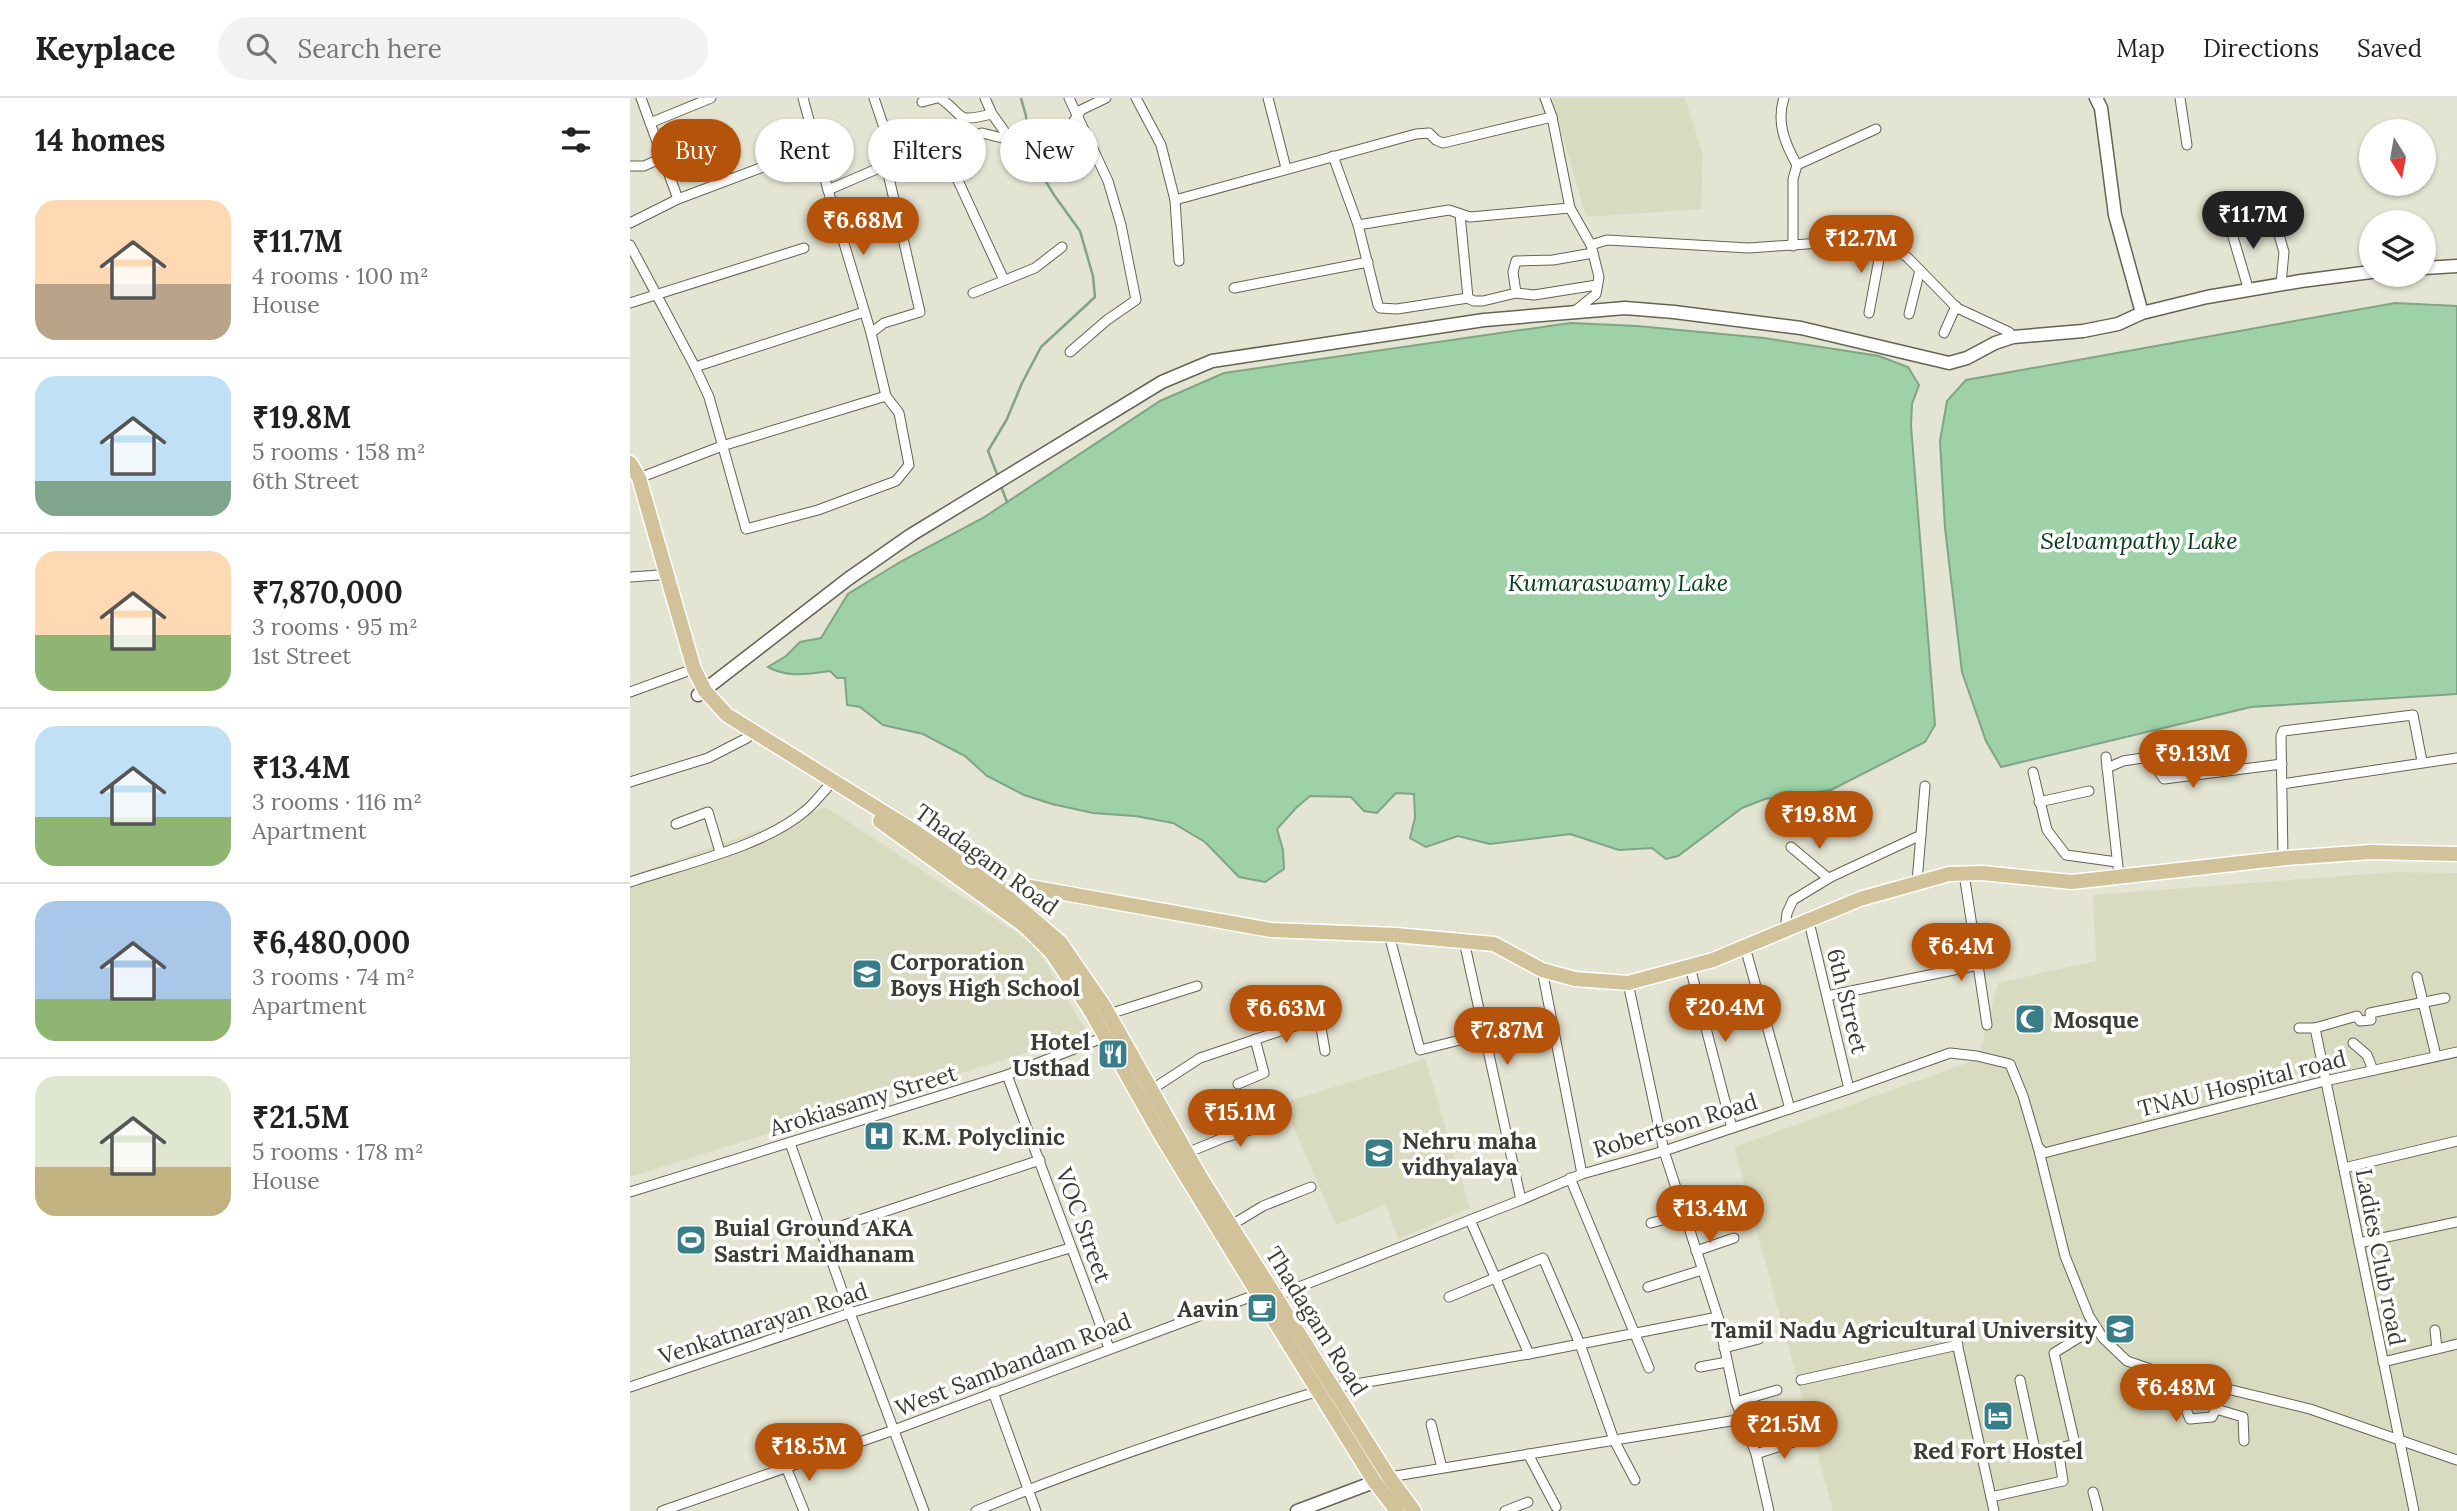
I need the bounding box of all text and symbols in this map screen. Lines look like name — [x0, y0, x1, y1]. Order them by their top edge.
search box — [218, 17, 708, 80]
text: Keyplace — [35, 27, 176, 69]
icon: search — [242, 29, 280, 67]
text: Search here — [298, 32, 442, 65]
text: Map — [2116, 33, 2165, 64]
text: Directions — [2203, 33, 2319, 64]
text: Saved — [2357, 33, 2422, 64]
chip: Buy — [651, 119, 741, 182]
chip: Rent — [755, 119, 854, 182]
chip: Filters — [868, 119, 986, 182]
chip: New — [1000, 119, 1098, 182]
north arrow — [2359, 119, 2436, 196]
map controls — [2359, 119, 2436, 287]
text: 14 homes — [35, 121, 165, 159]
icon: filters — [557, 121, 595, 159]
pin: ₹11.7M — [2196, 192, 2310, 251]
pin: ₹6.68M — [806, 198, 920, 257]
text: ₹11.7M — [2218, 199, 2288, 228]
text: ₹6.68M — [823, 205, 903, 234]
button: layers — [2359, 210, 2436, 287]
pin: ₹12.7M — [1804, 216, 1918, 275]
text: ₹11.7M — [252, 222, 343, 260]
text: ₹12.7M — [1825, 223, 1897, 252]
icon: home — [91, 228, 175, 312]
text: 4 rooms · 100 m² — [252, 261, 429, 290]
text: House — [252, 290, 320, 319]
text: ₹19.8M — [252, 398, 351, 436]
icon: home — [91, 404, 175, 488]
text: 5 rooms · 158 m² — [252, 437, 426, 466]
text: 6th Street — [252, 466, 359, 495]
water label: Selvampathy Lake — [2040, 525, 2238, 556]
water label: Kumaraswamy Lake — [1508, 567, 1728, 598]
text: ₹7,870,000 — [252, 573, 403, 611]
icon: home — [91, 579, 175, 663]
text: 3 rooms · 95 m² — [252, 612, 418, 641]
text: 1st Street — [252, 641, 351, 670]
pin: ₹9.13M — [2136, 730, 2250, 790]
text: ₹9.13M — [2155, 738, 2231, 767]
text: ₹13.4M — [252, 748, 351, 786]
icon: home — [91, 754, 175, 838]
text: 3 rooms · 116 m² — [252, 787, 422, 816]
pin: ₹19.8M — [1762, 792, 1876, 851]
street label: Thadagam Road — [909, 797, 1065, 921]
text: ₹19.8M — [1781, 799, 1857, 828]
text: Apartment — [252, 816, 367, 845]
text: ₹6,480,000 — [252, 923, 410, 961]
pin: ₹6.4M — [1912, 924, 2010, 983]
icon: home — [91, 929, 175, 1013]
text: ₹6.4M — [1928, 931, 1994, 960]
street label: 6th Street — [1821, 945, 1875, 1057]
place label: Corporation Boys High School — [890, 947, 1080, 1002]
school or university icon: Corporation Boys High School — [850, 957, 884, 991]
text: 3 rooms · 74 m² — [252, 962, 415, 991]
pin: ₹20.4M — [1668, 984, 1782, 1044]
pin: ₹6.63M — [1229, 986, 1343, 1045]
text: Apartment — [252, 991, 367, 1020]
text: ₹20.4M — [1685, 992, 1765, 1021]
text: ₹6.63M — [1246, 993, 1326, 1022]
mosque icon: Mosque — [2013, 1002, 2047, 1036]
place label: Mosque — [2053, 1005, 2139, 1034]
pin: ₹7.87M — [1450, 1007, 1564, 1067]
text: ₹7.87M — [1470, 1015, 1544, 1044]
place label: Hotel Usthad — [1012, 1027, 1090, 1082]
restaurant icon: Hotel Usthad — [1096, 1037, 1130, 1071]
street label: TNAU Hospital road — [2135, 1043, 2349, 1123]
street label: Arokiasamy Street — [765, 1058, 960, 1143]
street label: Robertson Road — [1589, 1086, 1761, 1164]
pin: ₹15.1M — [1183, 1090, 1297, 1149]
text: ₹15.1M — [1204, 1097, 1276, 1126]
text: ₹21.5M — [252, 1098, 350, 1136]
icon: home — [91, 1104, 175, 1188]
hospital icon: K.M. Polyclinic — [862, 1119, 896, 1153]
place label: K.M. Polyclinic — [902, 1122, 1065, 1151]
place label: Nehru maha vidhyalaya — [1402, 1126, 1537, 1181]
school or university icon: Nehru maha vidhyalaya — [1362, 1136, 1396, 1170]
text: 5 rooms · 178 m² — [252, 1137, 424, 1166]
street label: VOC Street — [1049, 1163, 1118, 1287]
text: House — [252, 1166, 320, 1195]
street label: Ladies Club road — [2350, 1166, 2412, 1348]
pin: ₹13.4M — [1653, 1186, 1767, 1245]
text: ₹13.4M — [1672, 1193, 1748, 1222]
place label: Buial Ground AKA Sastri Maidhanam — [714, 1213, 915, 1268]
sports icon: Buial Ground AKA Sastri Maidhanam — [674, 1223, 708, 1257]
street label: Thadagam Road — [1260, 1241, 1375, 1401]
street label: Venkatnarayan Road — [654, 1275, 871, 1371]
cafe icon: Aavin — [1245, 1291, 1279, 1325]
place label: Aavin — [1177, 1294, 1239, 1323]
street label: West Sambandam Road — [891, 1306, 1135, 1422]
school or university icon: Tamil Nadu Agricultural University — [2103, 1312, 2137, 1346]
place label: Tamil Nadu Agricultural University — [1711, 1315, 2097, 1344]
pin: ₹6.48M — [2119, 1364, 2233, 1424]
text: ₹6.48M — [2136, 1372, 2216, 1401]
hotel icon: Red Fort Hostel — [1981, 1399, 2015, 1433]
pin: ₹21.5M — [1727, 1402, 1841, 1461]
text: ₹21.5M — [1747, 1409, 1821, 1438]
pin: ₹18.5M — [752, 1424, 866, 1483]
text: ₹18.5M — [771, 1431, 847, 1460]
place label: Red Fort Hostel — [1913, 1436, 2083, 1465]

